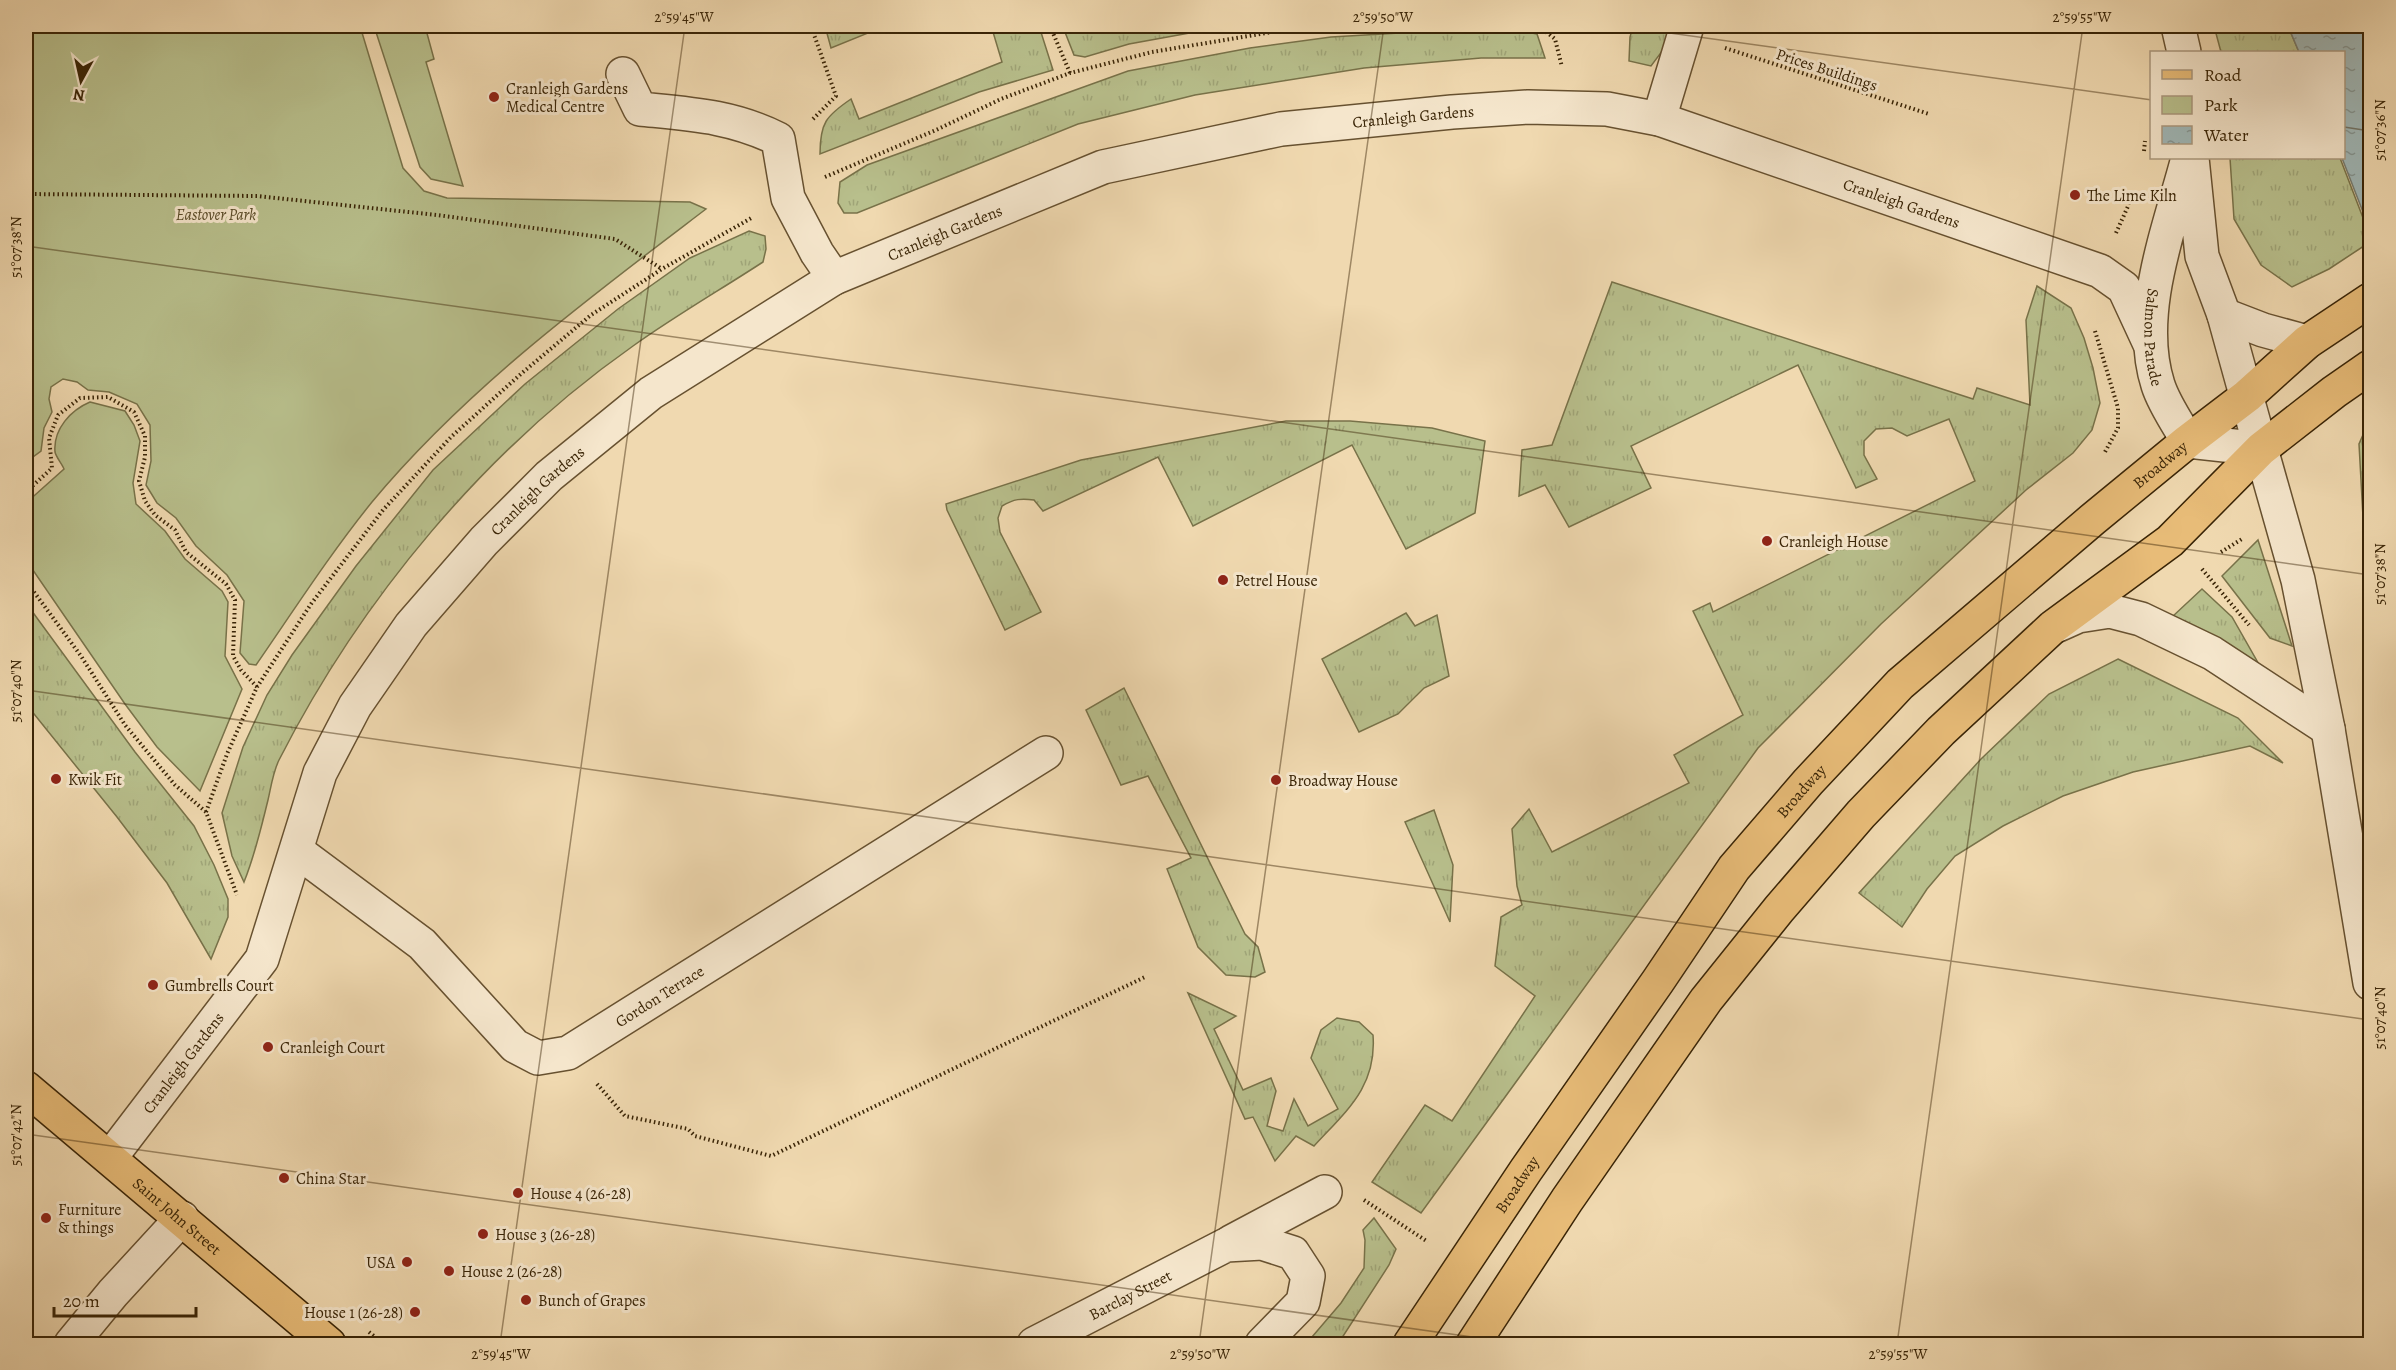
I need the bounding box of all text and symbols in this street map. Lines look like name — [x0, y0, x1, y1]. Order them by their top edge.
text: 2°59'45"W — [654, 7, 714, 27]
text: 2°59'50"W — [1353, 7, 1413, 27]
text: 2°59'55"W — [2053, 7, 2111, 27]
street label: Prices Buildings — [1773, 43, 1880, 97]
north arrow — [51, 51, 111, 111]
legend — [2150, 51, 2345, 159]
text: Road — [2204, 63, 2242, 87]
place label: Cranleigh Gardens Medical Centre — [506, 78, 628, 118]
text: N — [71, 83, 86, 107]
marker: Cranleigh Gardens Medical Centre — [487, 90, 501, 104]
text: Park — [2204, 93, 2238, 117]
text: 51°07'36"N — [2370, 99, 2390, 161]
street label: Cranleigh Gardens — [1351, 101, 1475, 134]
text: Water — [2203, 123, 2249, 147]
street label: Cranleigh Gardens — [1840, 173, 1963, 234]
place label: The Lime Kiln — [2087, 185, 2177, 207]
marker: The Lime Kiln — [2068, 188, 2082, 202]
street label: Cranleigh Gardens — [884, 200, 1006, 267]
park label: Eastover Park — [176, 204, 256, 226]
text: 51°07'38"N — [6, 216, 26, 278]
street label: Salmon Parade — [2138, 287, 2168, 389]
street label: Broadway — [2128, 435, 2193, 494]
street label: Cranleigh Gardens — [486, 441, 590, 541]
place label: Cranleigh House — [1779, 531, 1888, 553]
marker: Cranleigh House — [1760, 534, 1774, 548]
text: 51°07'38"N — [2370, 543, 2390, 605]
place label: Petrel House — [1235, 570, 1318, 592]
marker: Petrel House — [1216, 573, 1230, 587]
text: 51°07'40"N — [6, 659, 26, 723]
street label: Broadway — [1772, 759, 1832, 823]
place label: Kwik Fit — [68, 769, 122, 791]
place label: Broadway House — [1288, 770, 1398, 792]
marker: Kwik Fit — [49, 772, 63, 786]
marker: Broadway House — [1269, 773, 1283, 787]
street label: Gordon Terrace — [611, 960, 708, 1033]
place label: Gumbrells Court — [165, 975, 274, 997]
marker: Gumbrells Court — [146, 978, 160, 992]
text: 51°07'40"N — [2370, 986, 2390, 1050]
street label: Cranleigh Gardens — [138, 1008, 229, 1118]
place label: Cranleigh Court — [280, 1037, 385, 1059]
marker: Cranleigh Court — [261, 1040, 275, 1054]
text: 51°07'42"N — [6, 1104, 26, 1166]
street label: Broadway — [1490, 1151, 1545, 1218]
place label: China Star — [296, 1168, 366, 1190]
marker: China Star — [277, 1171, 291, 1185]
street label: Saint John Street — [128, 1173, 226, 1260]
place label: House 4 (26-28) — [530, 1183, 631, 1205]
marker: House 4 (26-28) — [511, 1186, 525, 1200]
place label: Furniture & things — [58, 1199, 121, 1239]
marker: Furniture & things — [39, 1211, 53, 1225]
place label: House 3 (26-28) — [495, 1224, 595, 1246]
marker: House 3 (26-28) — [476, 1227, 490, 1241]
place label: USA — [366, 1252, 396, 1274]
marker: USA — [400, 1255, 414, 1269]
place label: House 2 (26-28) — [461, 1261, 562, 1283]
marker: House 2 (26-28) — [442, 1264, 456, 1278]
street label: Barclay Street — [1085, 1265, 1176, 1326]
scale bar — [54, 1280, 196, 1318]
text: 20 m — [63, 1289, 100, 1313]
place label: Bunch of Grapes — [538, 1290, 646, 1312]
marker: Bunch of Grapes — [519, 1293, 533, 1307]
place label: House 1 (26-28) — [304, 1302, 403, 1324]
marker: House 1 (26-28) — [408, 1305, 422, 1319]
text: 2°59'45"W — [471, 1344, 531, 1364]
text: 2°59'50"W — [1170, 1344, 1230, 1364]
text: 2°59'55"W — [1869, 1344, 1927, 1364]

